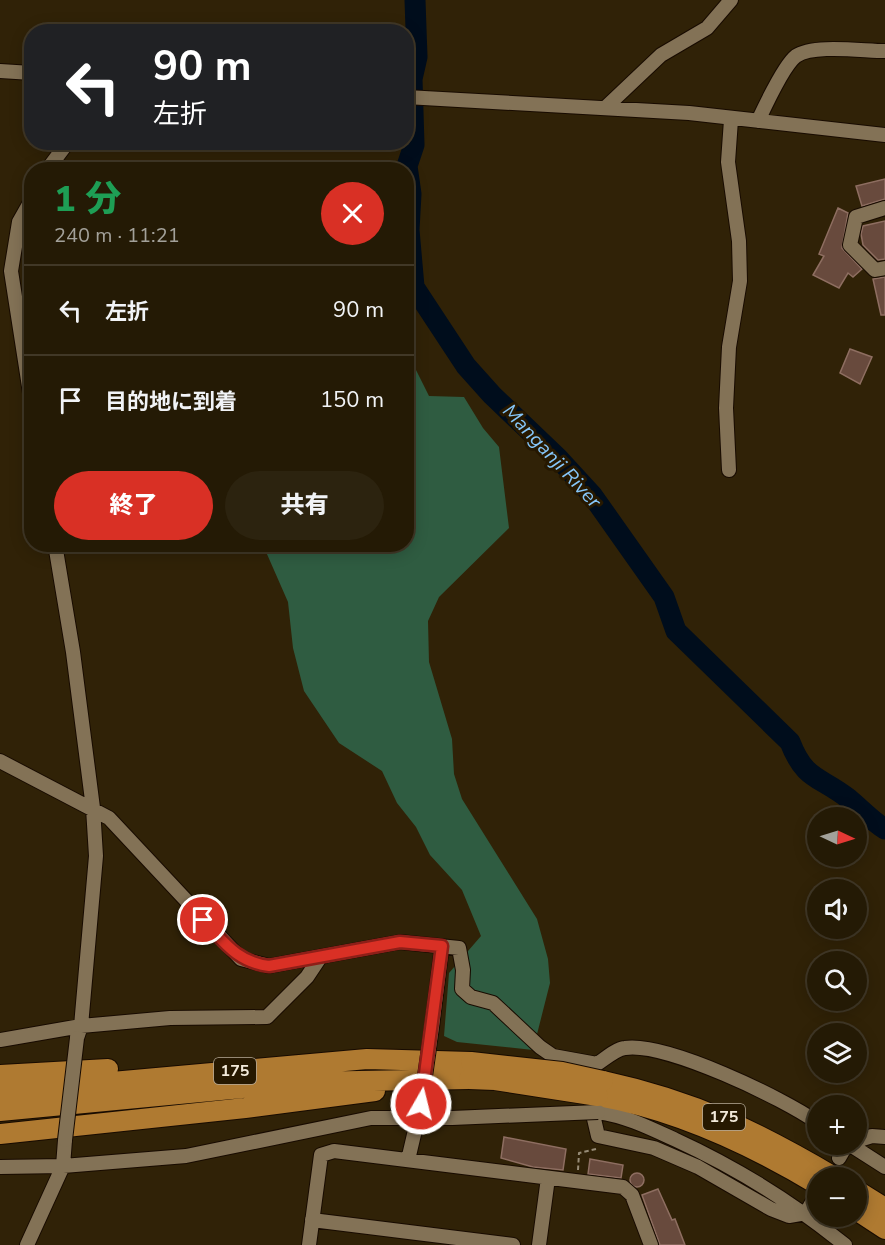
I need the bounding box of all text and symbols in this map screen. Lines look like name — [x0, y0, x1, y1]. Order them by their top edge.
text: 90 m — [153, 38, 252, 95]
icon: left — [54, 48, 132, 126]
text: 左折 — [153, 96, 207, 133]
text: 1 分 — [54, 175, 122, 224]
button: close — [321, 182, 384, 245]
text: 240 m · 11:21 — [54, 222, 180, 249]
icon: left — [54, 294, 87, 327]
text: 90 m — [333, 295, 384, 325]
text: 左折 — [105, 297, 149, 327]
icon: arrive — [54, 384, 87, 417]
text: 150 m — [320, 385, 384, 415]
text: 目的地に到着 — [105, 387, 237, 417]
water label: Manganji River — [497, 398, 608, 515]
button: 終了 — [54, 471, 213, 540]
button: 共有 — [225, 471, 384, 540]
north arrow — [807, 807, 867, 867]
map controls — [807, 807, 867, 1227]
button: sound — [807, 879, 867, 939]
pin — [177, 894, 228, 945]
icon: arrive — [186, 903, 219, 936]
button: search — [807, 951, 867, 1011]
button: layers — [807, 1023, 867, 1083]
road number: 175 — [214, 1058, 256, 1084]
position arrow — [389, 1072, 453, 1136]
button: + — [807, 1095, 867, 1155]
road number: 175 — [703, 1104, 745, 1130]
button: − — [807, 1167, 867, 1227]

